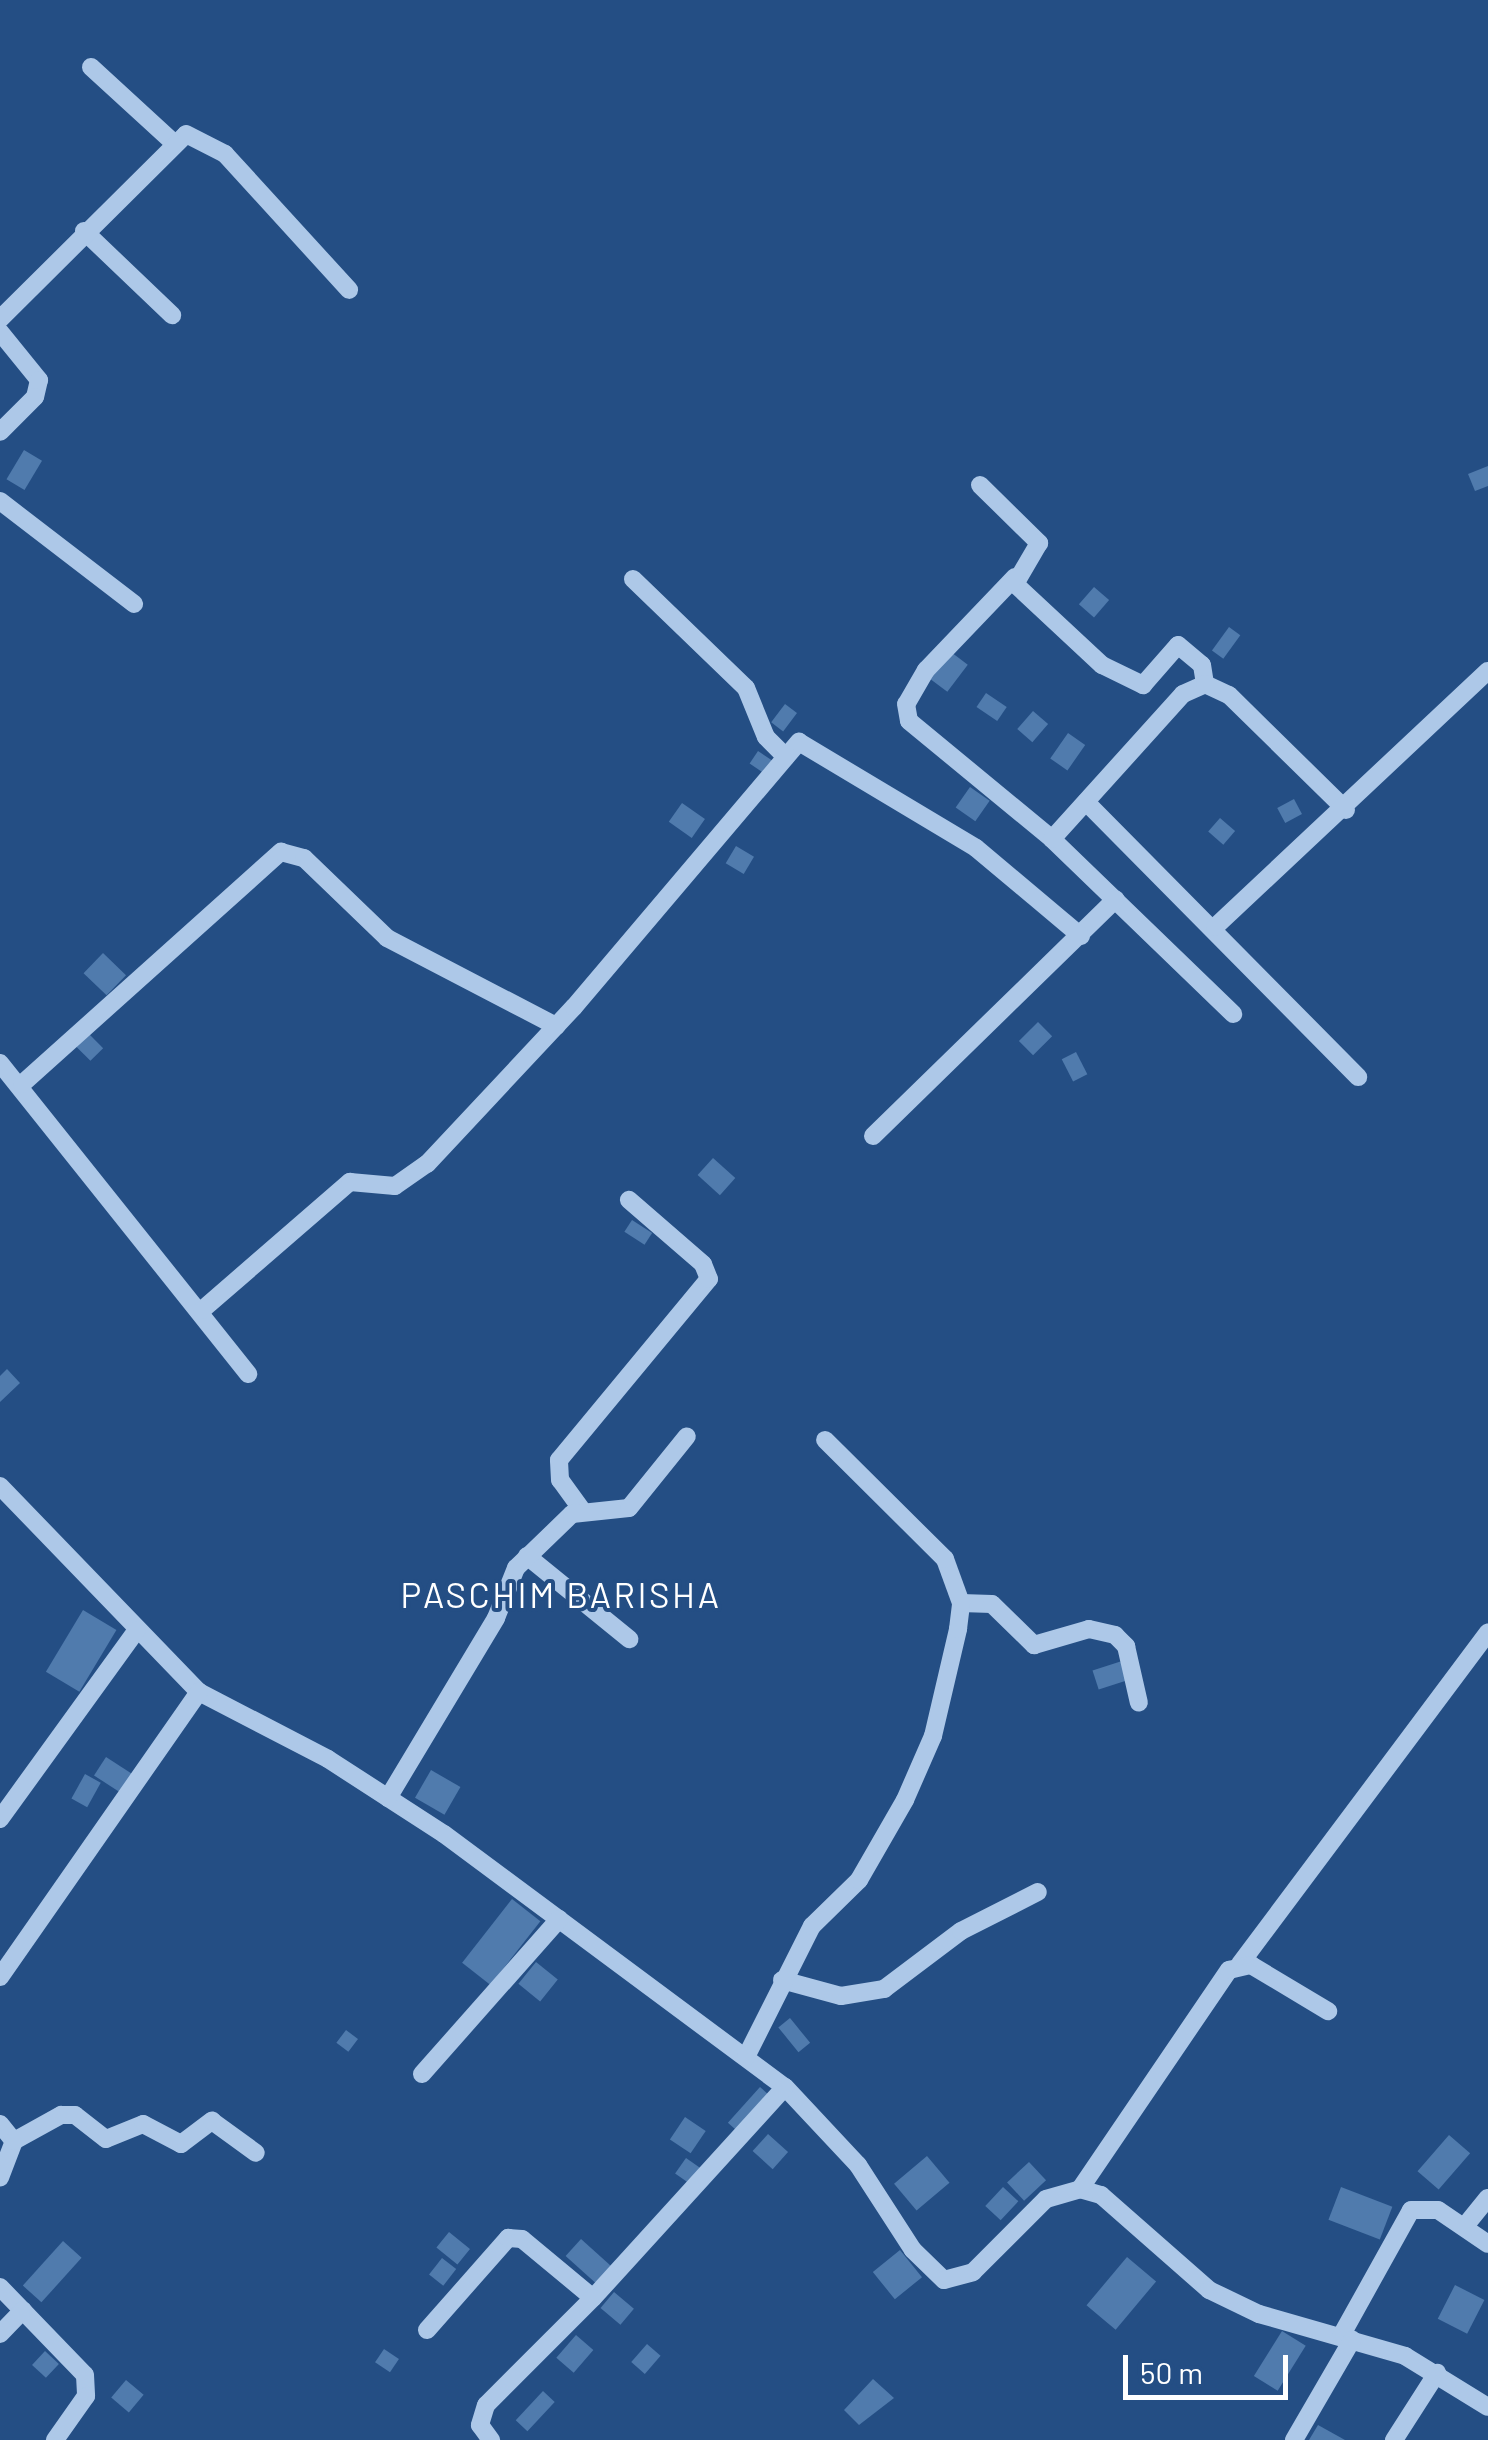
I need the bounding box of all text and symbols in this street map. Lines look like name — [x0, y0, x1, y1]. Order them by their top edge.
district label: PASCHIM BARISHA — [401, 1573, 721, 1615]
scale bar — [1128, 2335, 1293, 2397]
text: 50 m — [1140, 2354, 1203, 2390]

